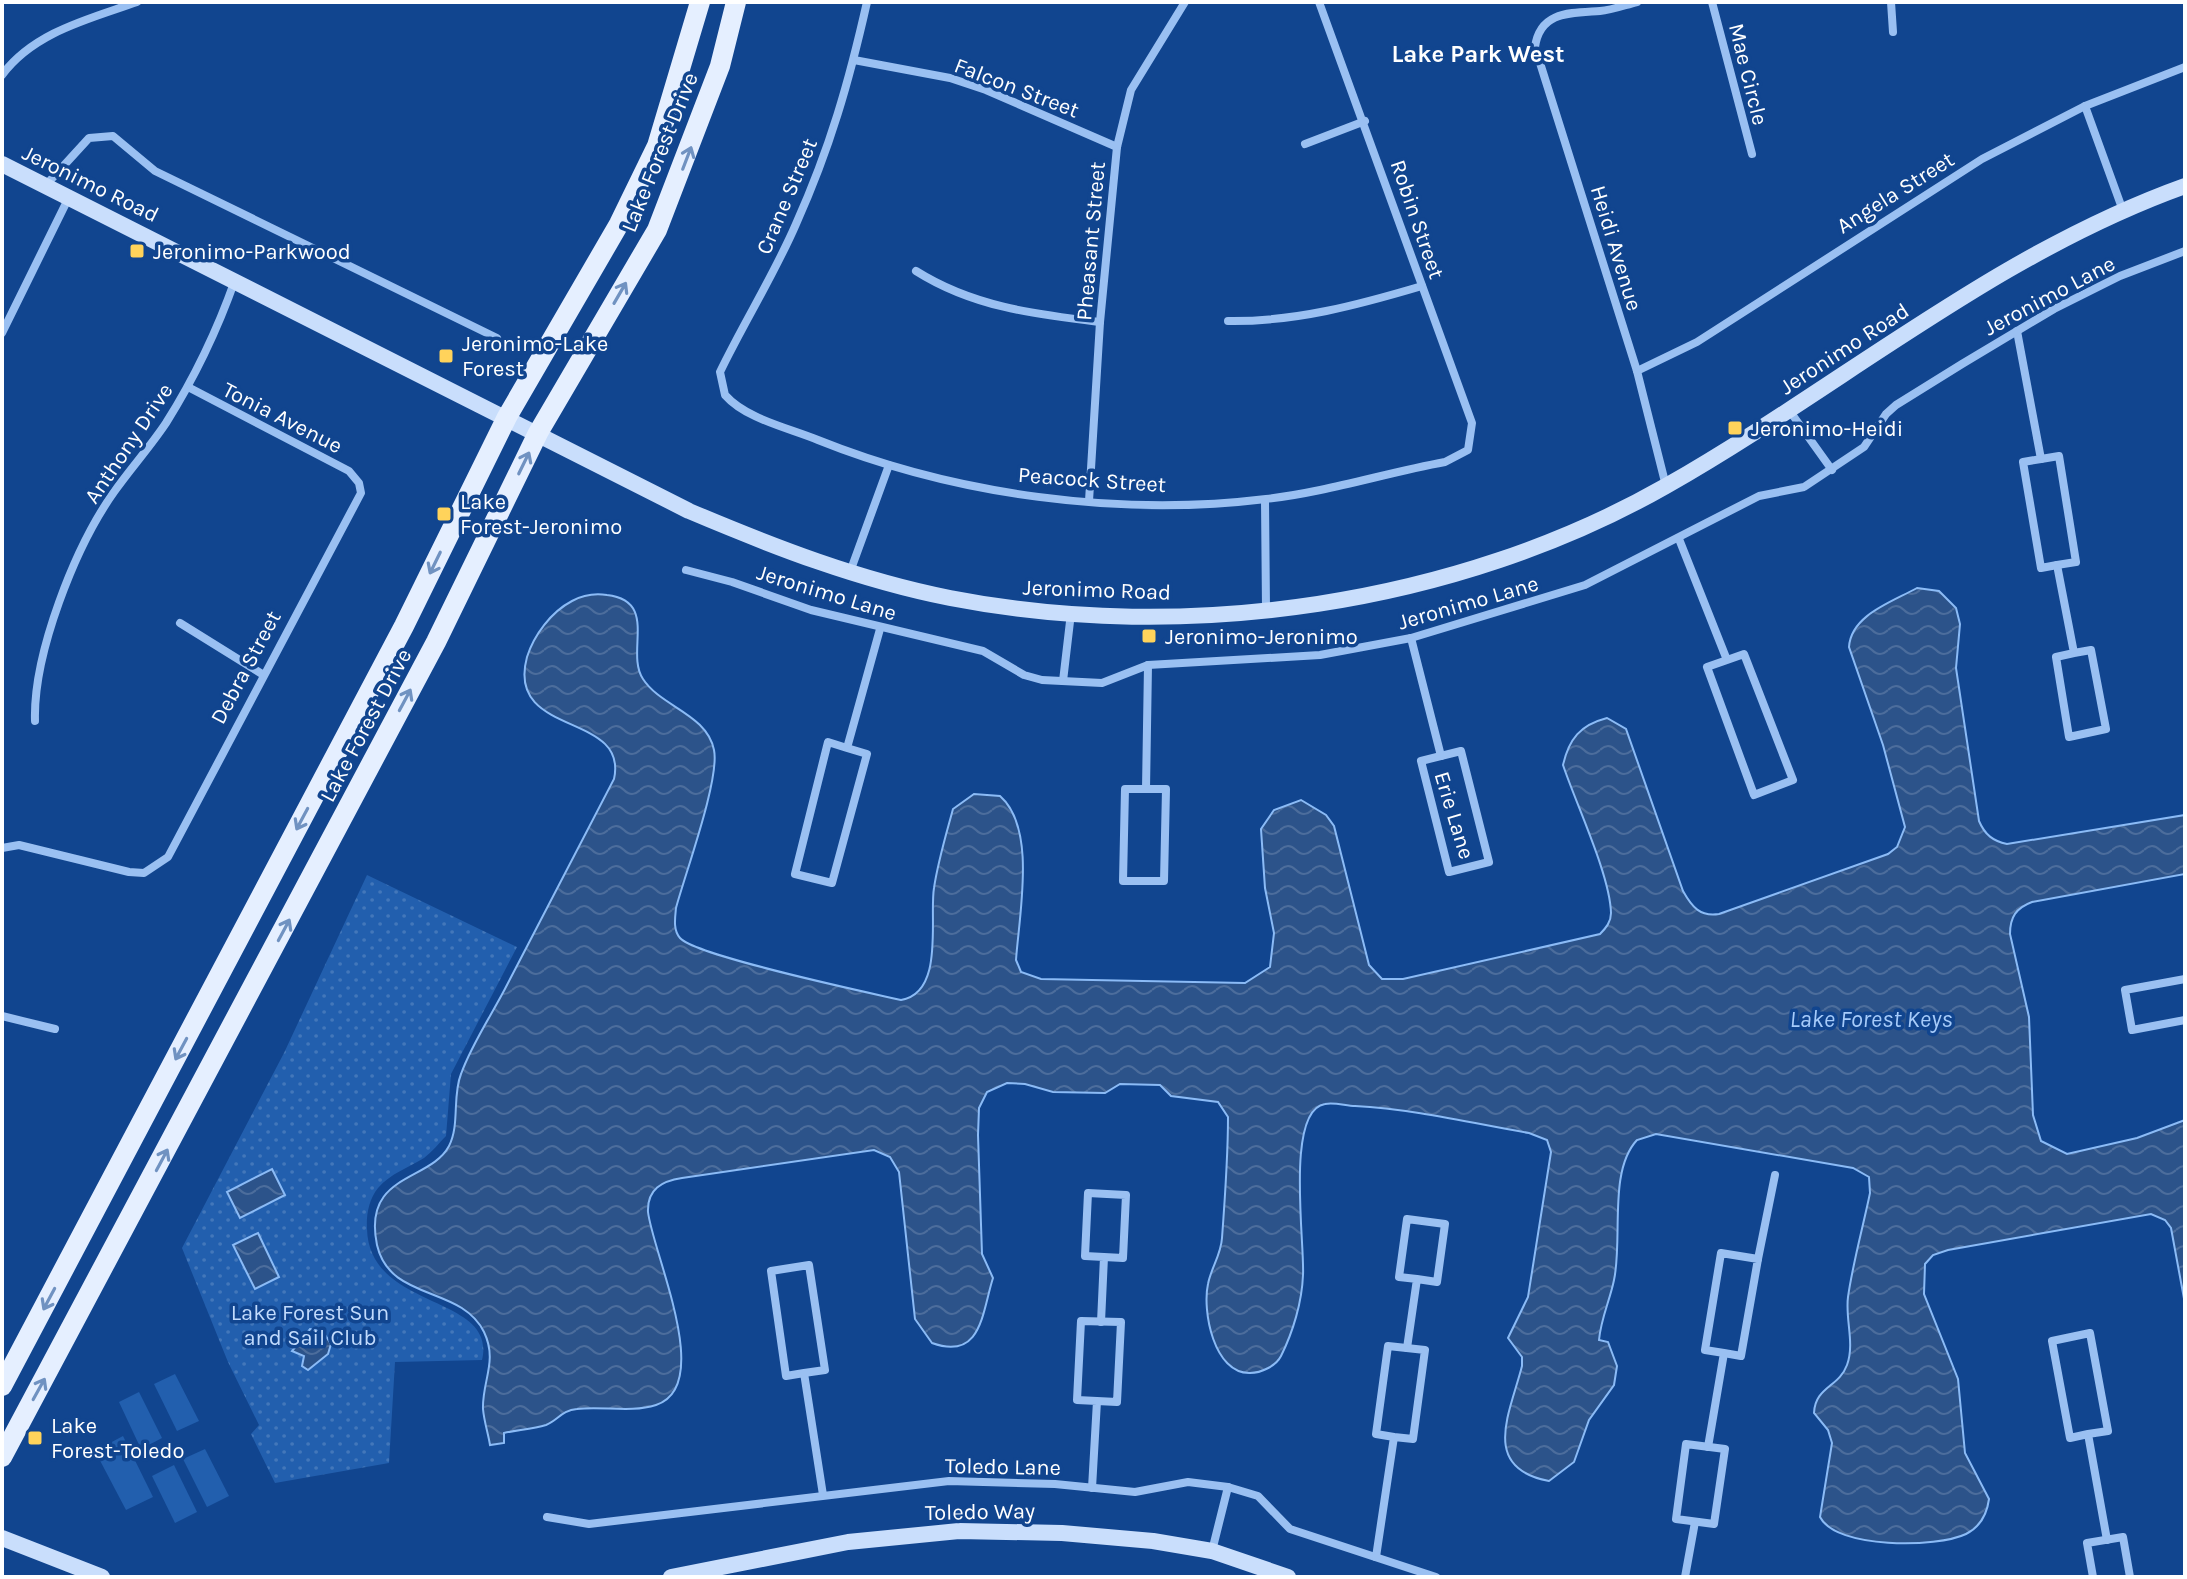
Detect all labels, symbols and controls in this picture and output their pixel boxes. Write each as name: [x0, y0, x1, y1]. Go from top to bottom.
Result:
street label: Mae Circle: [1723, 21, 1773, 128]
district label: Lake Park West: [1391, 40, 1565, 68]
street label: Falcon Street: [951, 52, 1083, 124]
street label: Lake Forest Drive: [616, 69, 704, 236]
street label: Crane Street: [751, 134, 823, 258]
street label: Jeronimo Road: [18, 140, 163, 228]
one-way arrow: [681, 146, 695, 171]
street label: Angela Street: [1832, 146, 1959, 239]
street label: Robin Street: [1385, 156, 1450, 282]
street label: Pheasant Street: [1071, 160, 1111, 322]
street label: Heidi Avenue: [1585, 182, 1647, 314]
place label: Jeronimo-Parkwood: [153, 239, 351, 265]
marker: Jeronimo-Parkwood: [128, 242, 146, 260]
street label: Jeronimo Lane: [1979, 250, 2119, 341]
one-way arrow: [612, 282, 628, 305]
street label: Jeronimo Road: [1775, 298, 1914, 400]
place label: Jeronimo-Lake Forest: [462, 331, 608, 382]
marker: Jeronimo-Lake Forest: [437, 347, 455, 365]
street label: Tonia Avenue: [218, 377, 347, 459]
street label: Anthony Drive: [79, 378, 179, 509]
place label: Jeronimo-Heidi: [1751, 416, 1903, 442]
marker: Jeronimo-Heidi: [1726, 419, 1744, 437]
one-way arrow: [517, 451, 532, 475]
street label: Peacock Street: [1017, 462, 1167, 498]
place label: Lake Forest-Jeronimo: [460, 489, 622, 540]
marker: Lake Forest-Jeronimo: [435, 505, 453, 523]
one-way arrow: [427, 550, 443, 574]
street label: Jeronimo Lane: [754, 559, 900, 627]
street label: Jeronimo Lane: [1395, 571, 1541, 635]
street label: Jeronimo Road: [1022, 574, 1172, 606]
street label: Debra Street: [205, 606, 287, 729]
place label: Jeronimo-Jeronimo: [1165, 624, 1358, 650]
marker: Jeronimo-Jeronimo: [1140, 627, 1158, 645]
street label: Lake Forest Drive: [315, 644, 417, 807]
one-way arrow: [398, 689, 414, 712]
street label: Erie Lane: [1428, 768, 1480, 862]
one-way arrow: [294, 806, 310, 830]
one-way arrow: [276, 918, 292, 942]
water label: Lake Forest Keys: [1789, 1005, 1953, 1033]
one-way arrow: [173, 1037, 189, 1060]
one-way arrow: [155, 1148, 171, 1172]
one-way arrow: [41, 1287, 57, 1311]
park label: Lake Forest Sun and Sail Club: [231, 1300, 389, 1351]
one-way arrow: [32, 1377, 48, 1401]
place label: Lake Forest-Toledo: [51, 1413, 184, 1464]
marker: Lake Forest-Toledo: [26, 1429, 44, 1447]
street label: Toledo Lane: [945, 1453, 1061, 1481]
street label: Toledo Way: [925, 1498, 1035, 1526]

